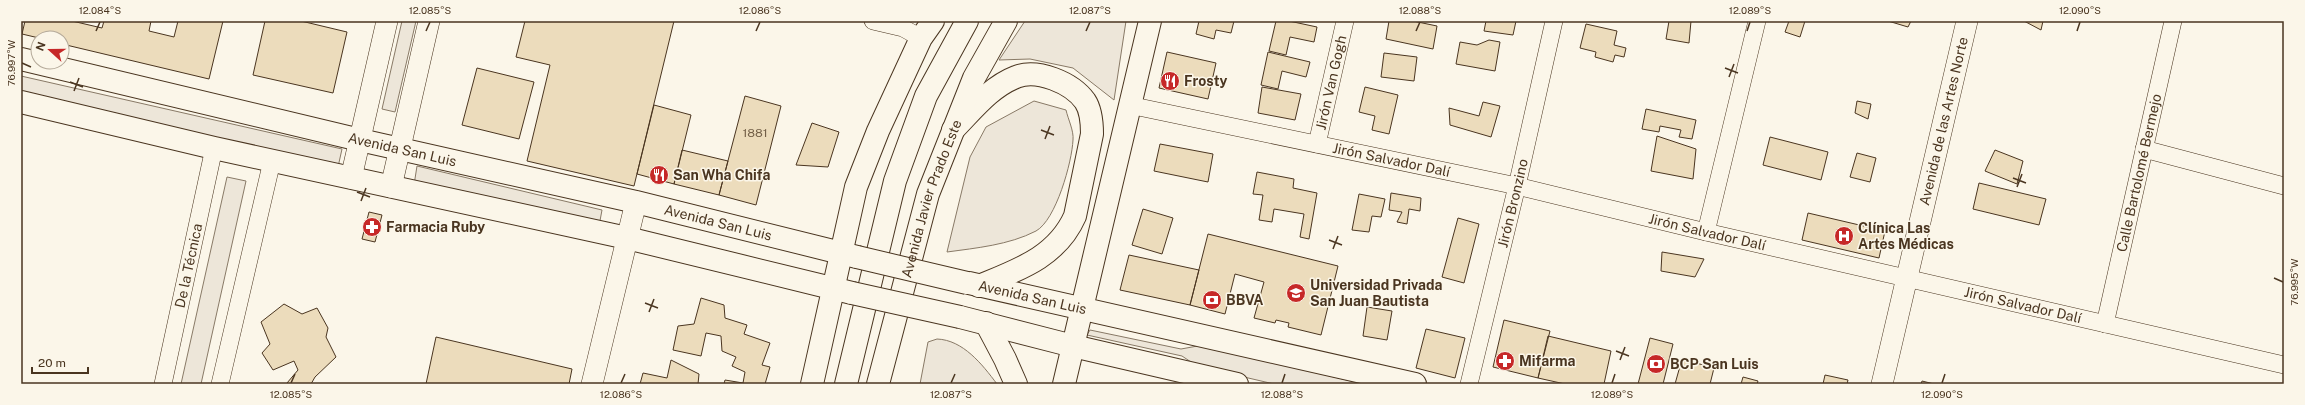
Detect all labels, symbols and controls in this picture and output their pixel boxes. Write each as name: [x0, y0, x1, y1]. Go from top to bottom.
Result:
text: 12.084°S: [79, 4, 121, 16]
text: 12.085°S: [409, 4, 452, 16]
text: 12.086°S: [739, 4, 781, 16]
text: 12.087°S: [1069, 4, 1111, 16]
text: 12.088°S: [1399, 4, 1442, 16]
text: 12.089°S: [1729, 4, 1771, 16]
text: 12.090°S: [2059, 4, 2101, 16]
north arrow: [30, 30, 70, 70]
street label: Jirón Van Gogh: [1312, 34, 1349, 131]
street label: Avenida de las Artes Norte: [1916, 35, 1971, 207]
text: 76.997°W: [5, 39, 17, 86]
text: N: [34, 40, 48, 53]
restaurant icon: Frosty: [1159, 70, 1181, 92]
place label: Frosty: [1184, 73, 1228, 89]
street label: Calle Bartolomé Bermejo: [2113, 92, 2164, 253]
street label: Avenida Javier Prado Este: [898, 117, 965, 279]
house number: 1881: [742, 126, 768, 140]
street label: Avenida San Luis: [347, 129, 458, 169]
street label: Jirón Salvador Dalí: [1331, 140, 1452, 180]
street label: Jirón Bronzino: [1494, 157, 1531, 249]
restaurant icon: San Wha Chifa: [648, 164, 670, 186]
place label: San Wha Chifa: [673, 167, 770, 183]
street label: Avenida San Luis: [663, 201, 774, 244]
street label: Jirón Salvador Dalí: [1647, 210, 1768, 254]
pharmacy icon: Farmacia Ruby: [361, 216, 383, 238]
place label: Farmacia Ruby: [386, 219, 485, 235]
place label: Clínica Las Artes Médicas: [1858, 220, 1954, 252]
street label: De la Técnica: [172, 222, 205, 309]
hospital icon: Clínica Las Artes Médicas: [1833, 225, 1855, 247]
text: 76.995°W: [2288, 258, 2300, 306]
street label: Avenida San Luis: [977, 277, 1088, 317]
place label: Universidad Privada San Juan Bautista: [1310, 277, 1442, 309]
school or university icon: Universidad Privada San Juan Bautista: [1285, 282, 1307, 304]
street label: Jirón Salvador Dalí: [1963, 284, 2084, 326]
bank icon: BBVA: [1201, 289, 1223, 311]
place label: BBVA: [1226, 292, 1264, 308]
scale bar: [32, 349, 88, 375]
pharmacy icon: Mifarma: [1494, 350, 1516, 372]
place label: Mifarma: [1519, 353, 1575, 369]
bank icon: BCP San Luis: [1645, 353, 1667, 375]
text: 20 m: [38, 356, 66, 370]
place label: BCP San Luis: [1670, 356, 1759, 372]
text: 12.085°S: [270, 388, 313, 400]
text: 12.086°S: [600, 388, 642, 400]
text: 12.087°S: [930, 388, 972, 400]
text: 12.088°S: [1261, 388, 1304, 400]
text: 12.089°S: [1591, 388, 1633, 400]
text: 12.090°S: [1921, 388, 1963, 400]

